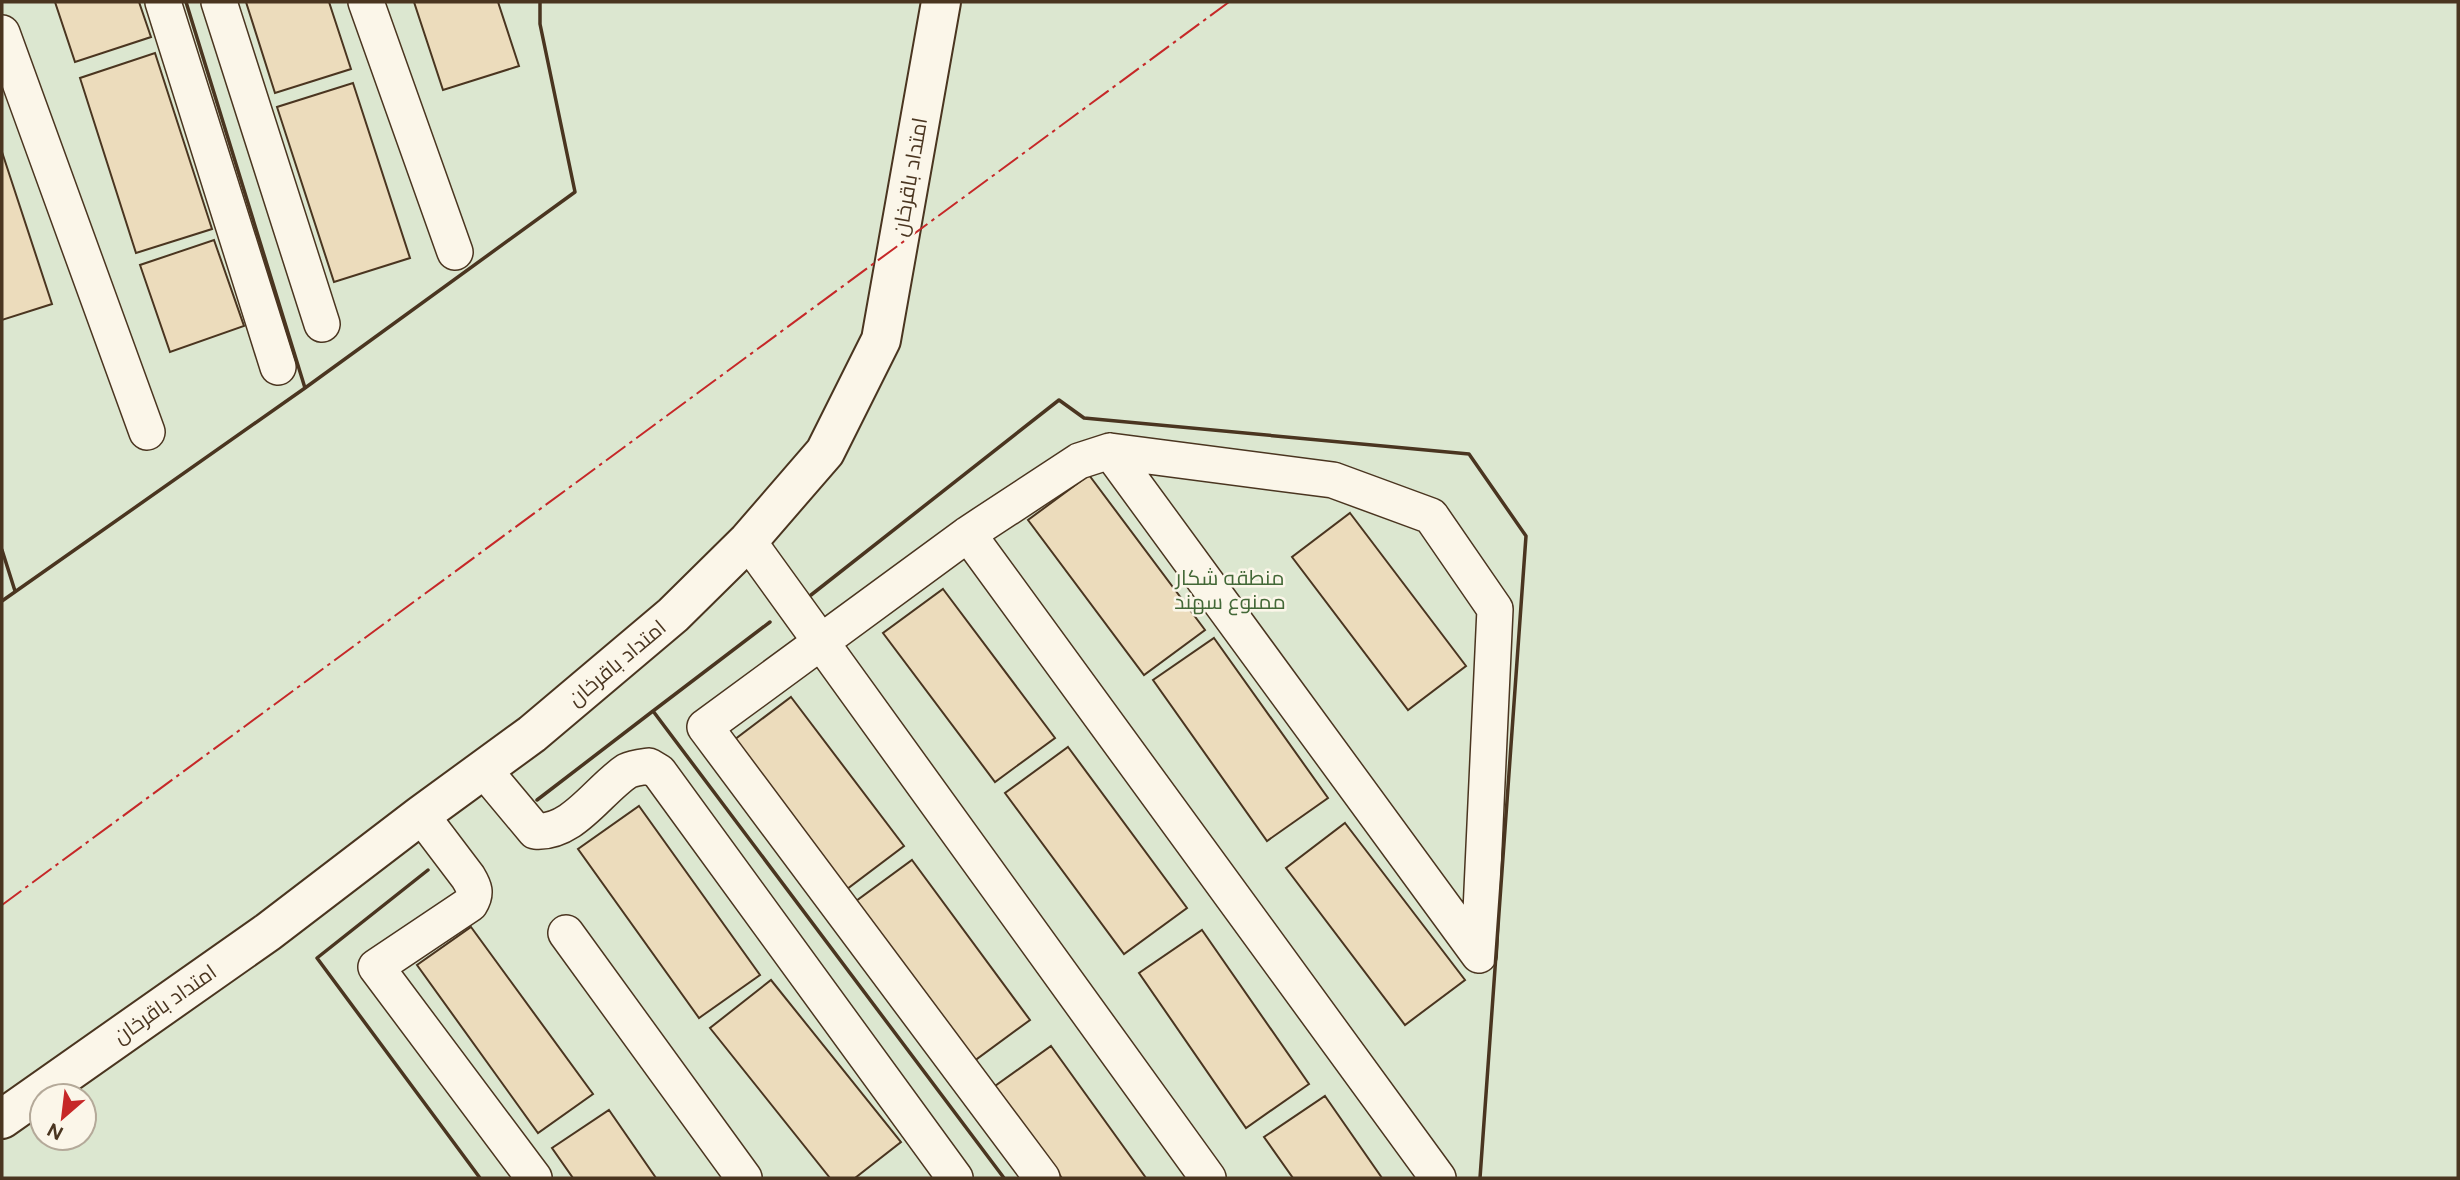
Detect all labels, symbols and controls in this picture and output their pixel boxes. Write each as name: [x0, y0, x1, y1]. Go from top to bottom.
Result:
street label: امتداد باقرخان: [887, 116, 933, 238]
park label: منطقه شکار ممنوع سهند: [1174, 565, 1286, 616]
street label: امتداد باقرخان: [563, 614, 671, 712]
street label: امتداد باقرخان: [108, 959, 222, 1049]
north arrow: [28, 1082, 98, 1152]
text: N: [43, 1118, 67, 1145]

